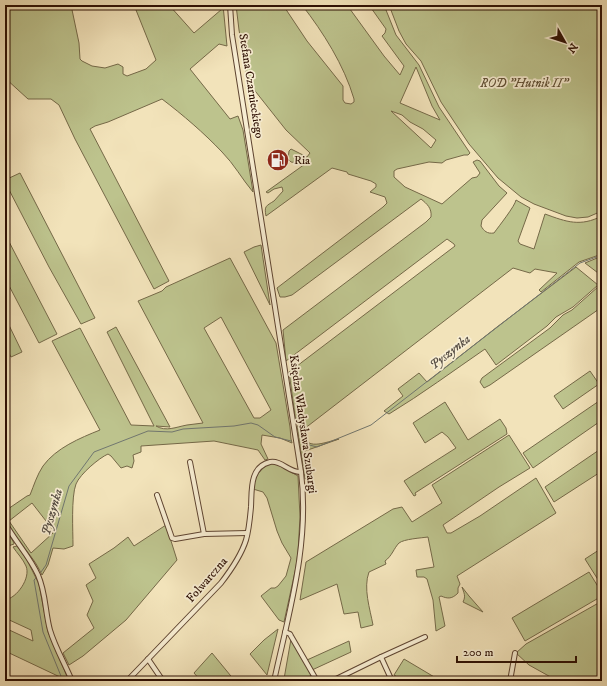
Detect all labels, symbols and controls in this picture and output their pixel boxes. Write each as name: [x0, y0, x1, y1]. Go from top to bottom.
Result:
north arrow: [545, 22, 585, 62]
street label: Stefana Czarnieckiego: [235, 33, 267, 140]
text: N: [564, 40, 580, 56]
park label: ROD "Hutnik II": [479, 76, 570, 91]
fuel station icon: Ria: [265, 147, 291, 173]
place label: Ria: [294, 153, 311, 168]
water label: Pyszynka: [426, 331, 474, 373]
street label: Księdza Władysława Szubargi: [286, 354, 320, 494]
water label: Pyszynka: [38, 487, 66, 537]
street label: Folwarczna: [183, 554, 231, 606]
scale bar: [457, 638, 576, 664]
text: 200 m: [463, 645, 493, 660]

